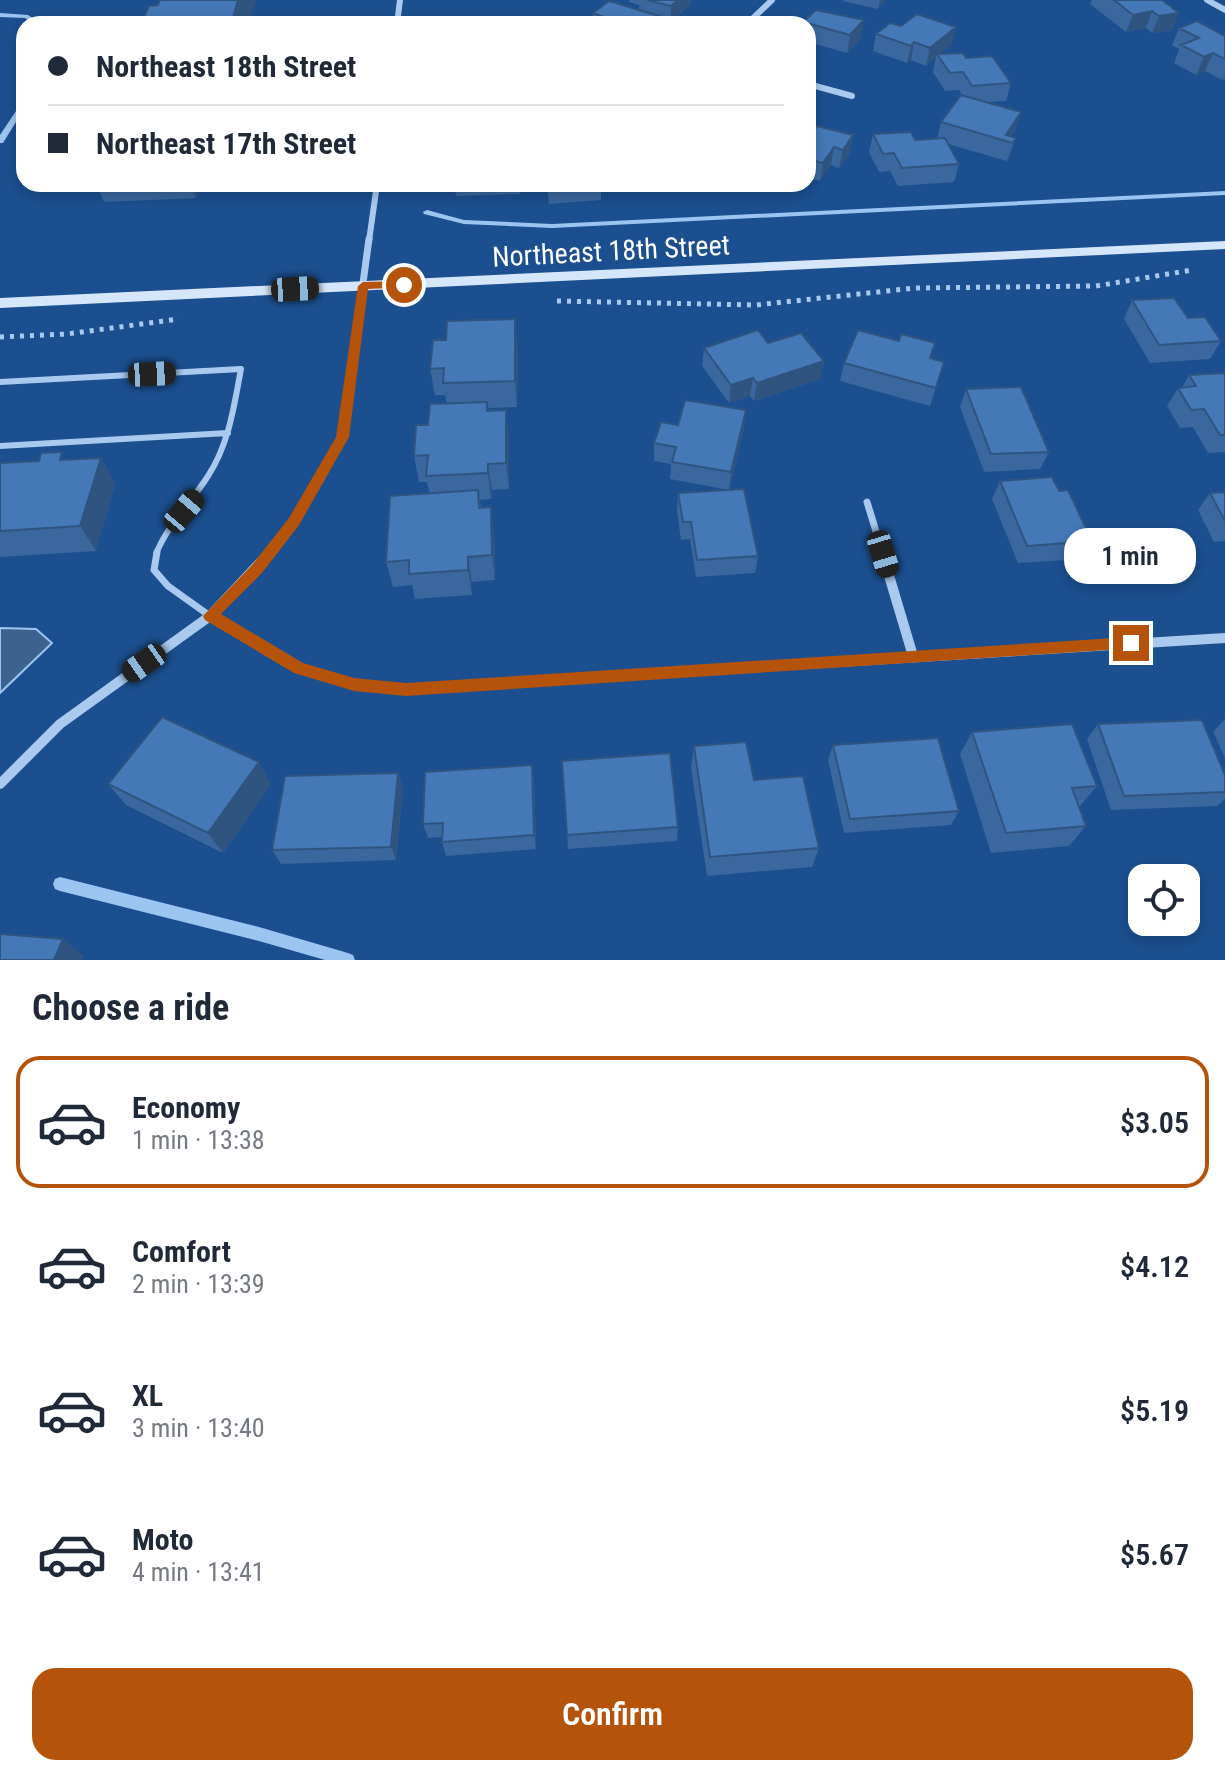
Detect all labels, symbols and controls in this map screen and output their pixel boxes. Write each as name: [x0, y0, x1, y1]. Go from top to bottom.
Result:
text: Northeast 18th Street: [96, 49, 356, 84]
text: Northeast 17th Street: [96, 126, 356, 161]
street label: Northeast 18th Street: [491, 228, 731, 274]
route start: [386, 267, 422, 303]
car: [270, 276, 320, 302]
car: [127, 361, 177, 387]
car: [159, 485, 209, 537]
callout: 1 min: [1065, 527, 1197, 583]
car: [865, 528, 901, 580]
text: 1 min: [1101, 541, 1159, 571]
route end: [1113, 625, 1149, 661]
car: [117, 639, 171, 687]
map controls: [1128, 864, 1200, 936]
button: locate: [1128, 864, 1200, 936]
text: Choose a ride: [32, 987, 229, 1029]
icon: car: [36, 1086, 108, 1158]
text: Economy: [132, 1090, 240, 1125]
text: $3.05: [1120, 1105, 1189, 1140]
text: 1 min · 13:38: [132, 1125, 265, 1155]
icon: car: [36, 1230, 108, 1302]
text: Comfort: [132, 1234, 231, 1269]
text: $4.12: [1120, 1249, 1189, 1284]
text: 2 min · 13:39: [132, 1269, 265, 1299]
icon: car: [36, 1374, 108, 1446]
text: XL: [132, 1378, 163, 1413]
text: $5.19: [1120, 1393, 1189, 1428]
text: 3 min · 13:40: [132, 1413, 265, 1443]
icon: car: [36, 1518, 108, 1590]
text: Moto: [132, 1522, 193, 1557]
text: $5.67: [1120, 1537, 1189, 1572]
text: 4 min · 13:41: [132, 1557, 265, 1587]
button: Confirm: [32, 1668, 1193, 1760]

